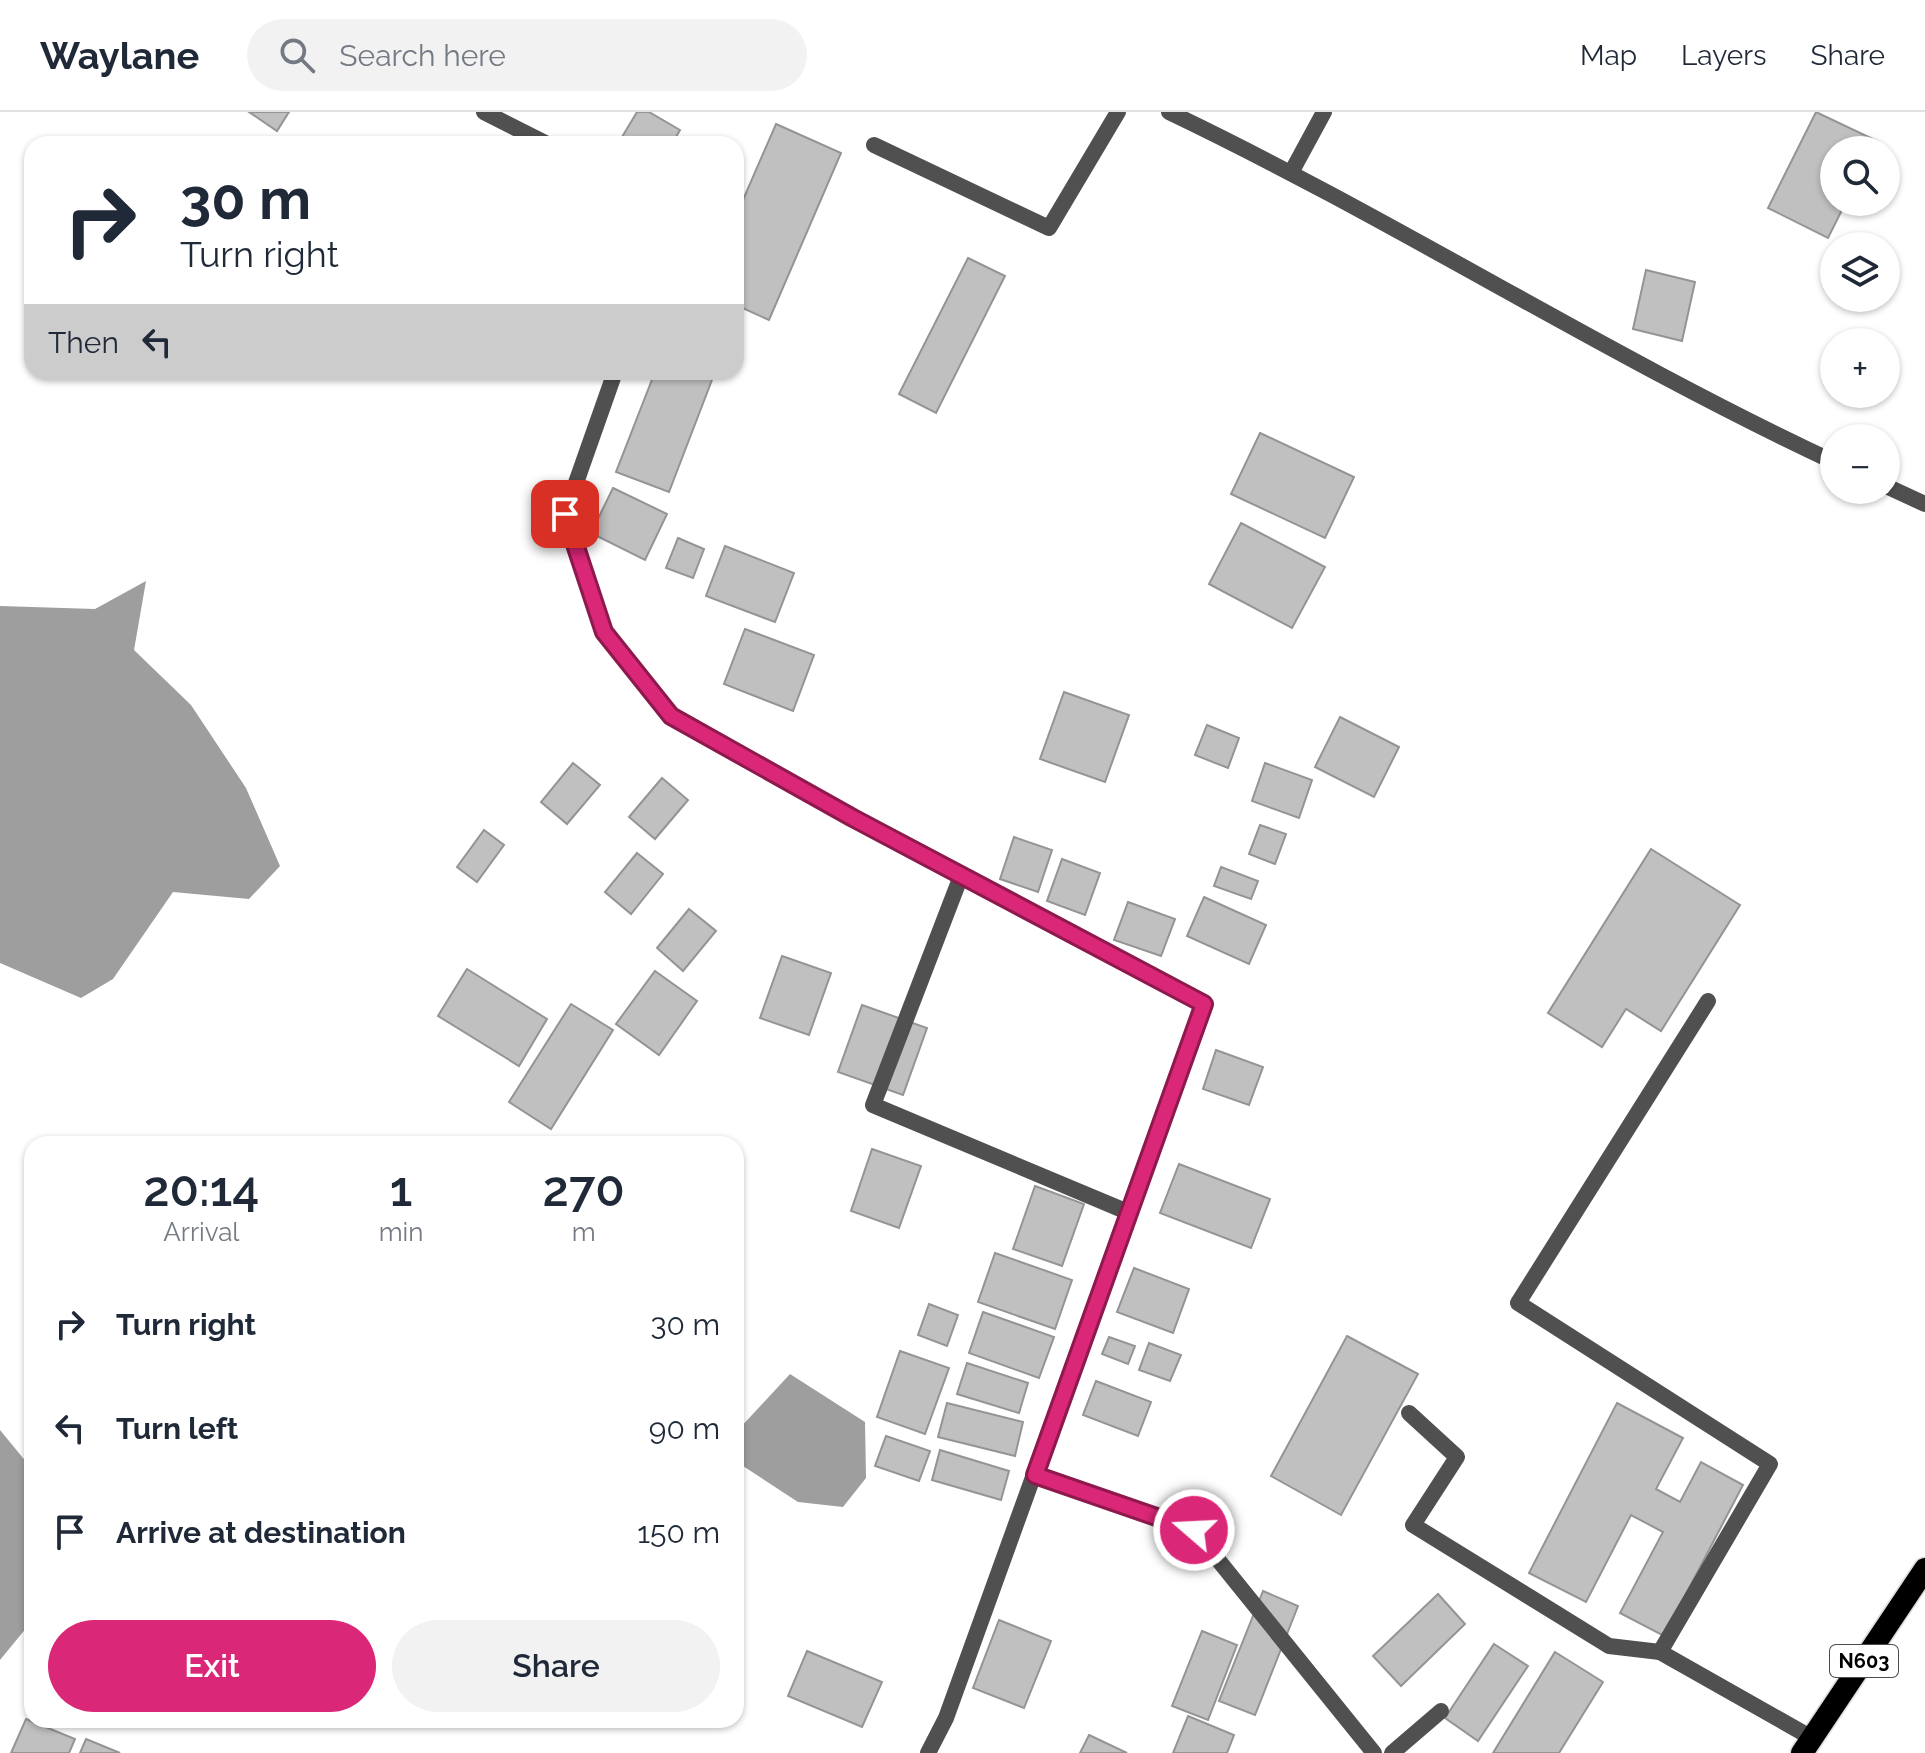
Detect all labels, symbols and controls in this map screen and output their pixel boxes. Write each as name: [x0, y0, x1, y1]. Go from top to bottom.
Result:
search box: [247, 19, 807, 91]
text: Waylane: [40, 33, 199, 78]
icon: search: [275, 33, 319, 77]
text: Search here: [339, 38, 506, 73]
text: Map: [1580, 39, 1637, 72]
text: Layers: [1681, 39, 1767, 72]
text: Share: [1811, 39, 1885, 72]
map controls: [1820, 136, 1900, 504]
button: search: [1820, 136, 1900, 216]
text: 30 m: [180, 166, 311, 232]
icon: right: [48, 168, 152, 272]
button: layers: [1820, 232, 1900, 312]
text: Turn right: [180, 233, 339, 275]
icon: left: [135, 320, 179, 364]
text: Then: [48, 325, 119, 360]
button: +: [1820, 328, 1900, 408]
button: −: [1820, 424, 1900, 504]
pin: [531, 480, 599, 548]
icon: arrive: [543, 492, 587, 536]
text: 20:14: [143, 1161, 259, 1217]
text: 1: [390, 1161, 412, 1217]
text: 270: [543, 1161, 625, 1217]
text: Arrival: [163, 1217, 239, 1247]
text: min: [379, 1217, 423, 1247]
text: m: [572, 1217, 596, 1247]
icon: right: [48, 1302, 92, 1346]
text: Turn right: [116, 1307, 256, 1342]
text: 30 m: [650, 1307, 720, 1342]
icon: left: [48, 1406, 92, 1450]
text: Turn left: [116, 1411, 238, 1446]
text: 90 m: [649, 1411, 720, 1446]
position arrow: [1152, 1488, 1236, 1572]
icon: arrive: [48, 1510, 92, 1554]
text: Arrive at destination: [116, 1515, 406, 1550]
text: 150 m: [637, 1515, 720, 1550]
button: Exit: [48, 1620, 376, 1712]
button: Share: [392, 1620, 720, 1712]
road number: N603: [1830, 1645, 1898, 1677]

